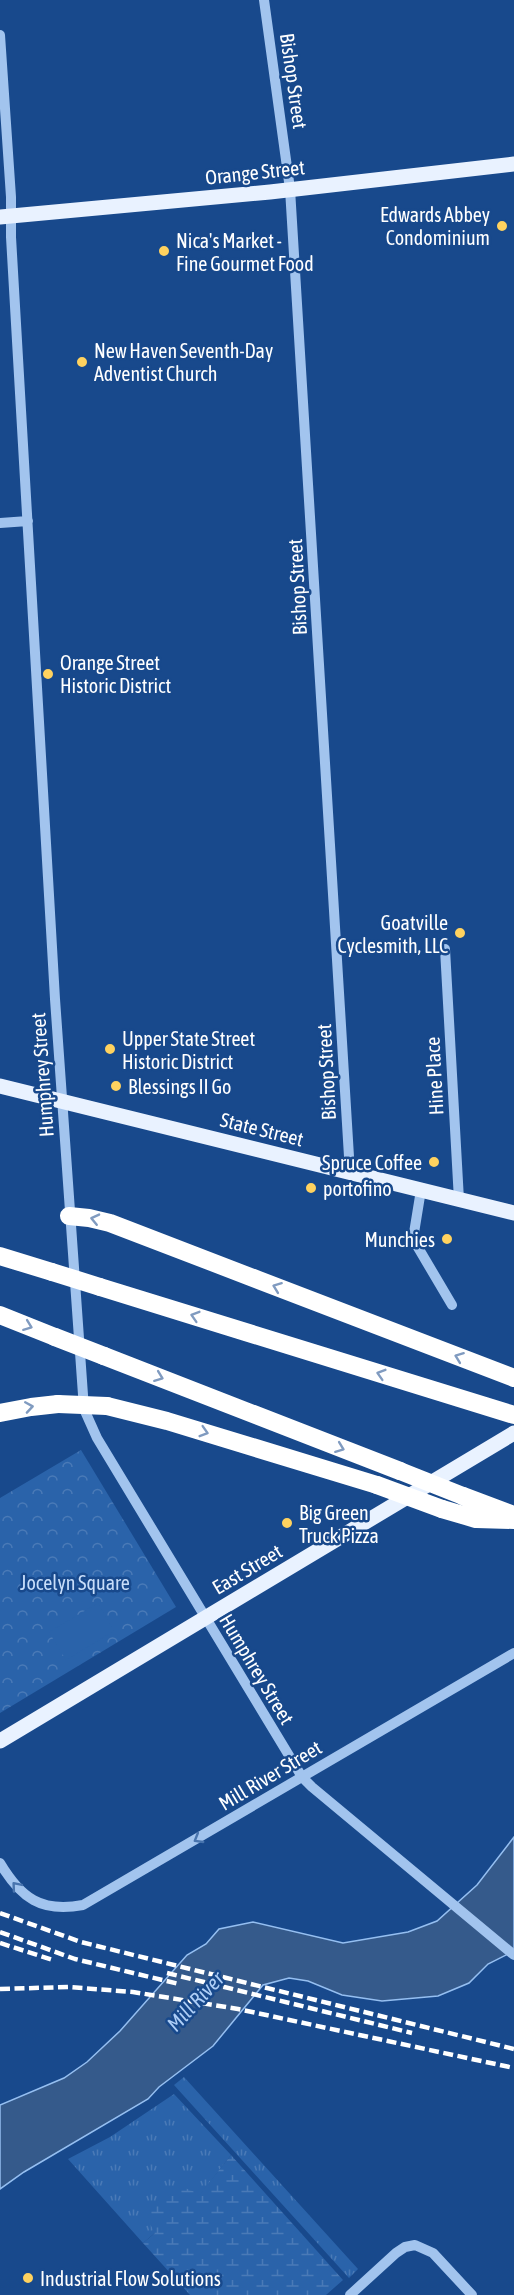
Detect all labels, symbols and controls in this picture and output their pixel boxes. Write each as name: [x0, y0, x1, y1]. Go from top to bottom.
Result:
street label: Bishop Street: [276, 32, 312, 131]
street label: Orange Street: [204, 155, 306, 189]
place label: Edwards Abbey Condominium: [380, 203, 490, 249]
marker: Edwards Abbey Condominium: [495, 219, 509, 233]
place label: Nica's Market - Fine Gourmet Food: [176, 229, 314, 275]
marker: Nica's Market - Fine Gourmet Food: [157, 244, 171, 258]
place label: New Haven Seventh-Day Adventist Church: [94, 339, 273, 385]
marker: New Haven Seventh-Day Adventist Church: [75, 355, 89, 369]
street label: Bishop Street: [283, 538, 311, 636]
place label: Orange Street Historic District: [60, 651, 171, 697]
marker: Orange Street Historic District: [41, 667, 55, 681]
place label: Goatville Cyclesmith, LLC: [337, 911, 448, 957]
marker: Goatville Cyclesmith, LLC: [453, 926, 467, 940]
street label: Humphrey Street: [26, 1012, 58, 1138]
street label: Bishop Street: [312, 1023, 340, 1121]
place label: Upper State Street Historic District: [122, 1027, 255, 1073]
street label: Hine Place: [420, 1036, 448, 1116]
marker: Upper State Street Historic District: [103, 1042, 117, 1056]
place label: Blessings II Go: [128, 1075, 231, 1098]
marker: Blessings II Go: [109, 1079, 123, 1093]
street label: State Street: [218, 1108, 306, 1150]
place label: Spruce Coffee: [322, 1151, 422, 1174]
marker: Spruce Coffee: [427, 1155, 441, 1169]
place label: portofino: [323, 1177, 392, 1200]
marker: portofino: [304, 1181, 318, 1195]
one-way arrow: [90, 1214, 100, 1227]
place label: Munchies: [364, 1228, 435, 1251]
marker: Munchies: [440, 1232, 454, 1246]
one-way arrow: [272, 1282, 283, 1295]
one-way arrow: [190, 1311, 201, 1323]
one-way arrow: [22, 1319, 33, 1331]
one-way arrow: [455, 1352, 466, 1364]
one-way arrow: [376, 1369, 387, 1381]
one-way arrow: [152, 1370, 163, 1382]
one-way arrow: [24, 1402, 34, 1414]
one-way arrow: [198, 1425, 209, 1437]
one-way arrow: [334, 1441, 345, 1453]
place label: Big Green Truck Pizza: [299, 1501, 379, 1547]
marker: Big Green Truck Pizza: [280, 1516, 294, 1530]
street label: East Street: [208, 1539, 286, 1599]
park label: Jocelyn Square: [20, 1571, 130, 1594]
street label: Humphrey Street: [215, 1610, 299, 1728]
street label: Mill River Street: [215, 1735, 326, 1815]
one-way arrow: [194, 1832, 204, 1843]
one-way arrow: [13, 1882, 24, 1893]
water label: Mill River: [162, 1966, 229, 2036]
place label: Industrial Flow Solutions: [40, 2267, 221, 2290]
marker: Industrial Flow Solutions: [21, 2271, 35, 2285]

